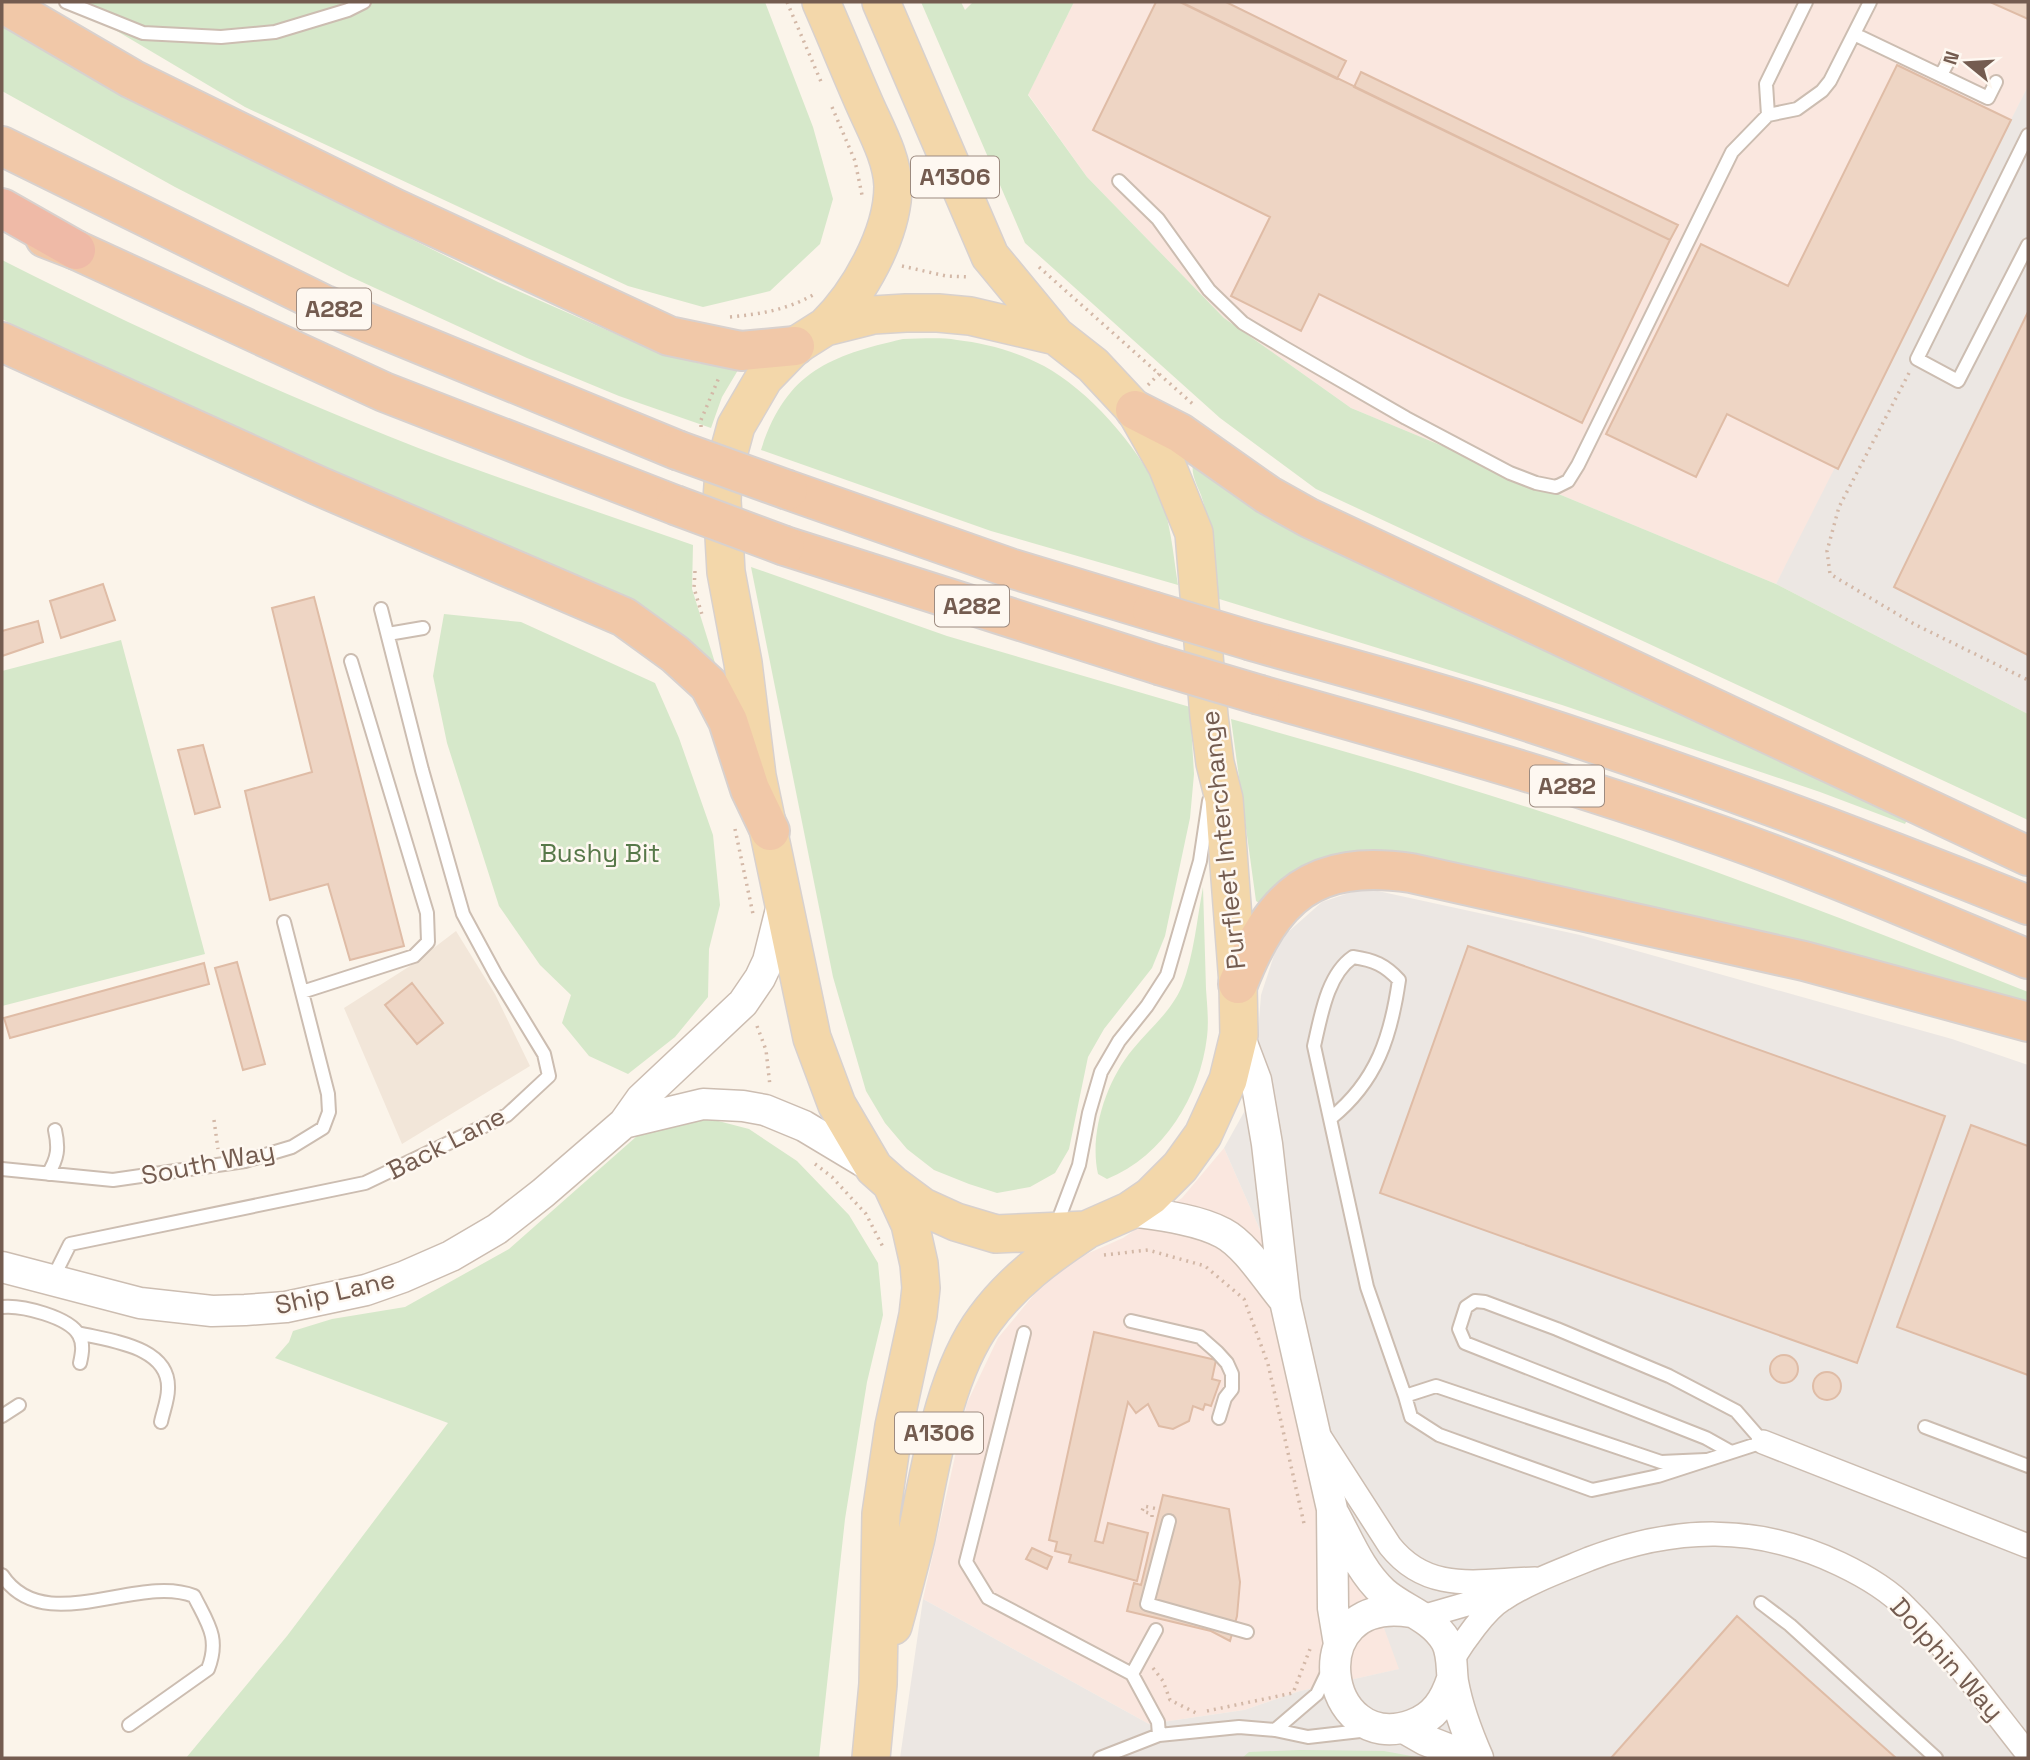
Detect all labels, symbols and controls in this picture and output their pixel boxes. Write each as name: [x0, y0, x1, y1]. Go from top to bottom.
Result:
north arrow: [1932, 28, 2002, 98]
text: N: [1937, 48, 1965, 68]
road number: A1306: [911, 156, 999, 197]
road number: A282: [297, 288, 371, 330]
road number: A282: [935, 586, 1009, 626]
street label: Purfleet Interchange: [1192, 709, 1254, 971]
road number: A282: [1530, 766, 1604, 806]
park label: Bushy Bit: [540, 836, 660, 870]
street label: Back Lane: [381, 1099, 511, 1187]
street label: South Way: [138, 1133, 278, 1193]
street label: Ship Lane: [272, 1262, 398, 1322]
road number: A1306: [895, 1413, 983, 1454]
street label: Dolphin Way: [1883, 1590, 2011, 1728]

